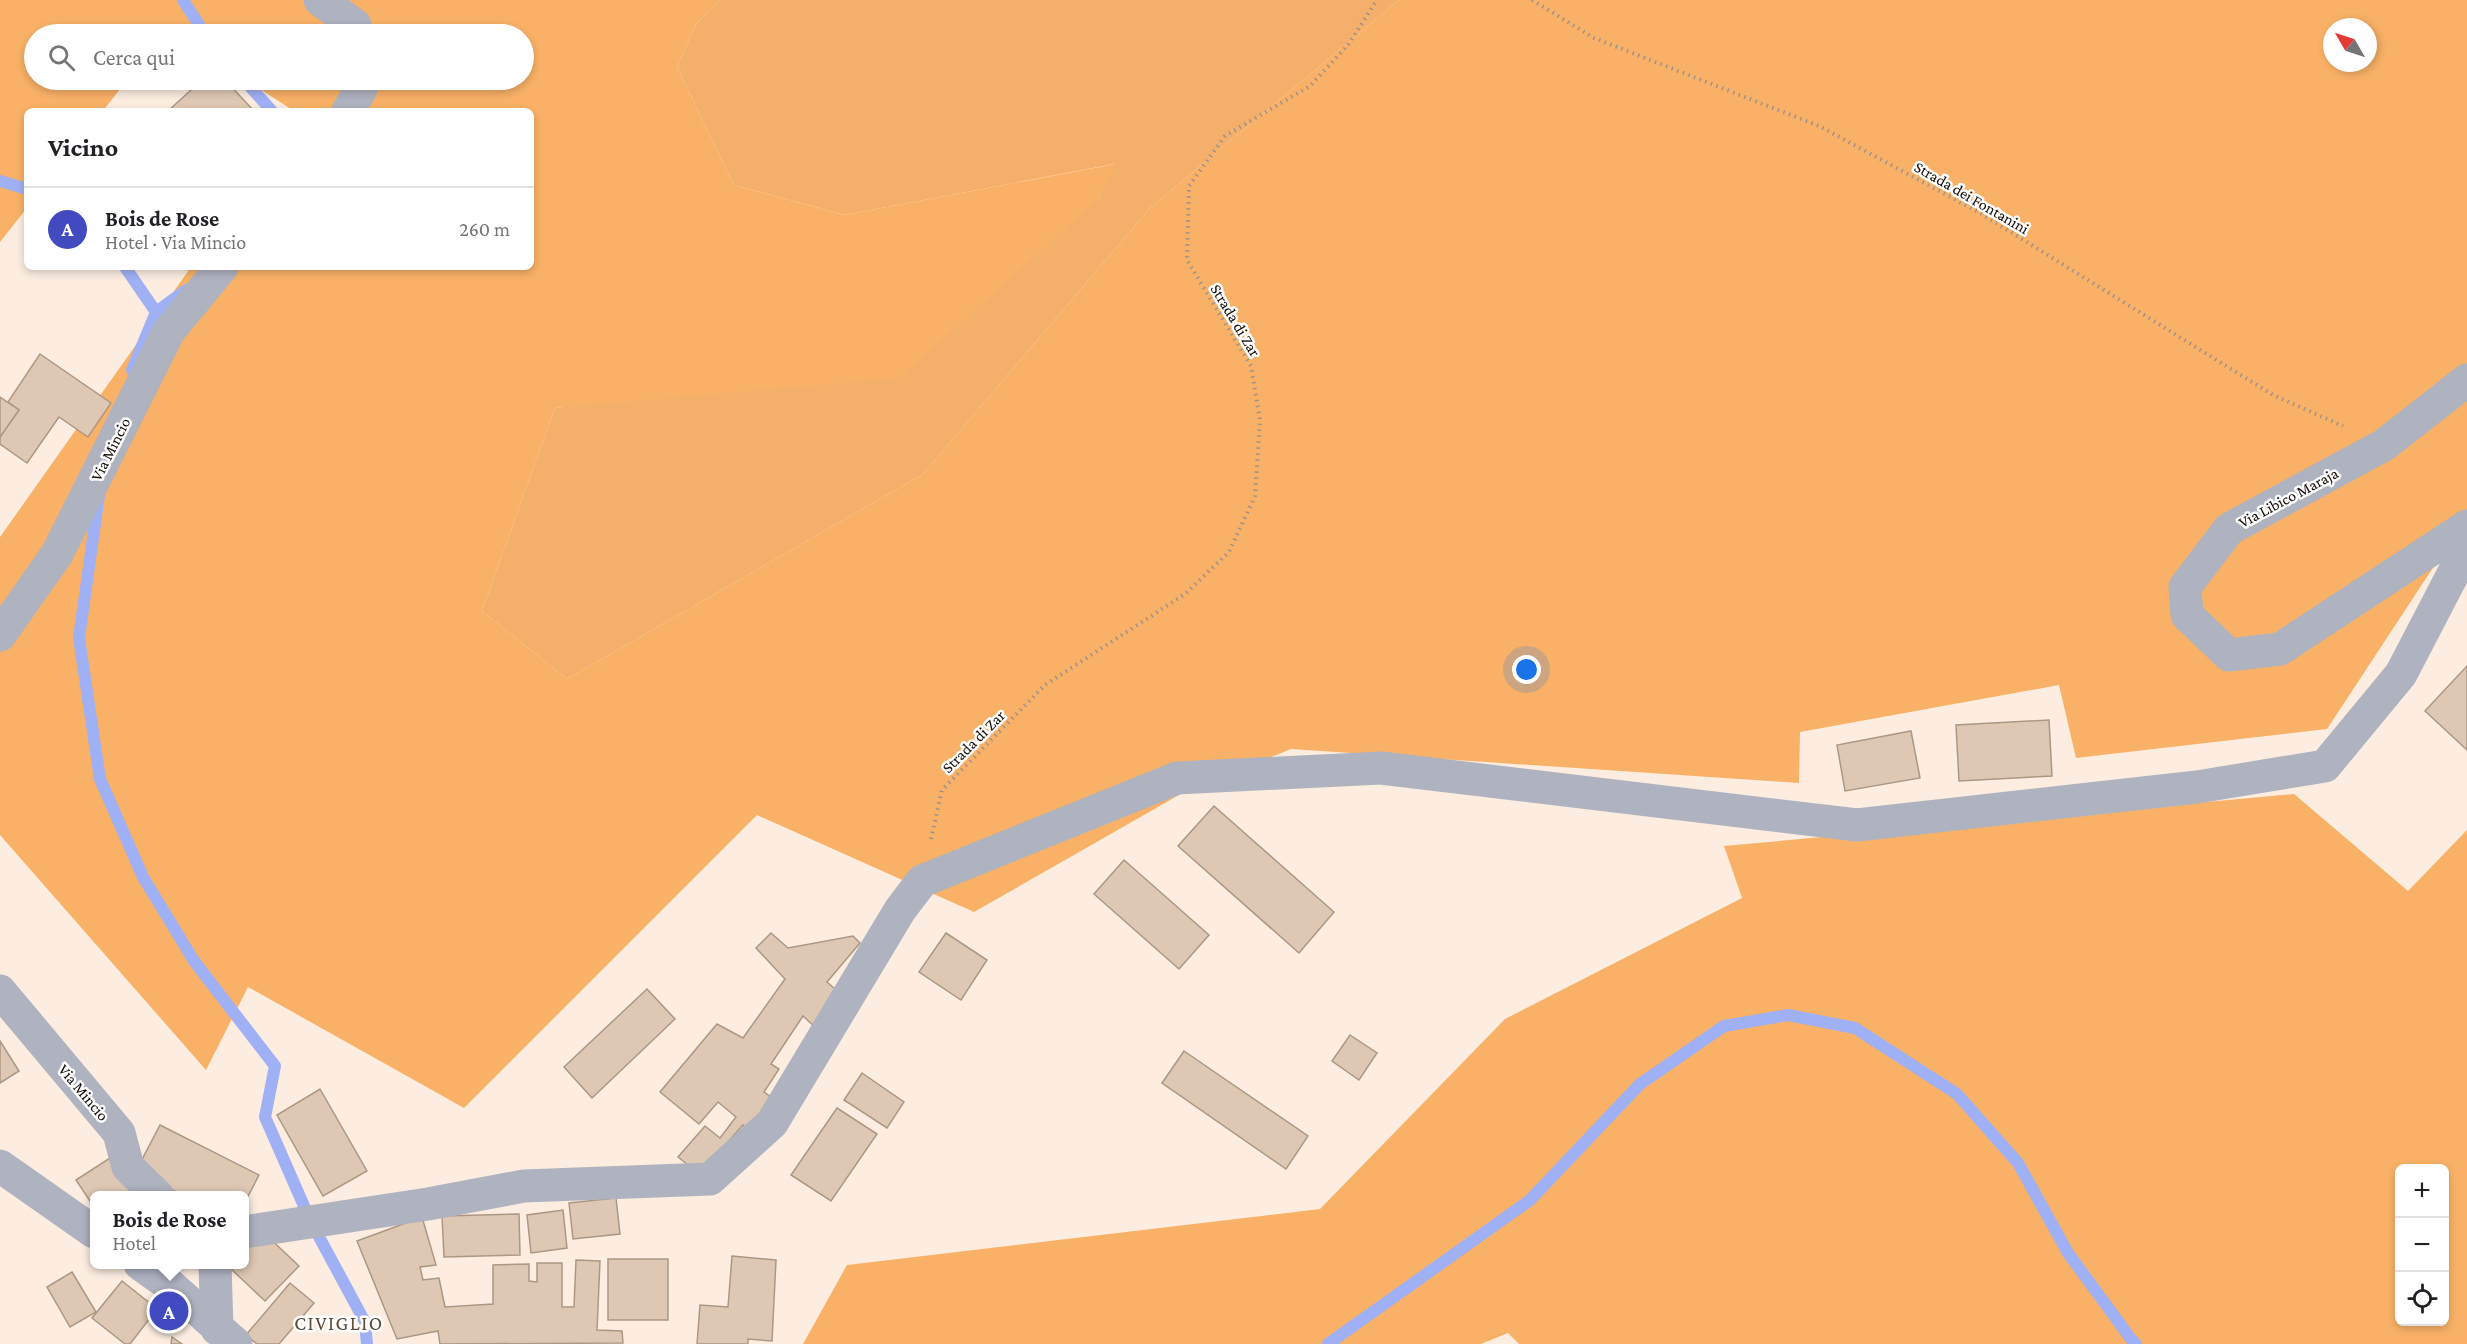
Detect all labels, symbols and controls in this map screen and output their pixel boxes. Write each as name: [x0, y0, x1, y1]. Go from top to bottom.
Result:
north arrow: [2323, 18, 2377, 72]
search box: [24, 24, 534, 90]
icon: search: [45, 41, 78, 74]
text: Cerca qui: [93, 45, 175, 70]
text: Vicino: [48, 133, 118, 162]
street label: Strada dei Fontanini: [1912, 158, 2032, 237]
text: Bois de Rose: [105, 206, 219, 231]
text: A: [62, 218, 73, 240]
text: 260 m: [459, 218, 510, 240]
text: Hotel · Via Mincio: [105, 231, 246, 253]
street label: Strada di Zar: [1207, 281, 1264, 360]
street label: Via Mincio: [87, 415, 134, 484]
street label: Via Libico Maraja: [2236, 464, 2342, 532]
your location: [1512, 655, 1541, 684]
street label: Strada di Zar: [939, 706, 1008, 776]
street label: Via Mincio: [55, 1061, 112, 1124]
map controls: [2395, 1164, 2449, 1326]
button: +: [2395, 1164, 2449, 1218]
popup: [90, 1191, 249, 1269]
text: Bois de Rose: [112, 1207, 227, 1232]
button: −: [2395, 1218, 2449, 1272]
text: Hotel: [112, 1232, 156, 1254]
button: locate: [2395, 1272, 2449, 1326]
pin: A: [150, 1288, 188, 1334]
district label: CIVIGLIO: [294, 1312, 384, 1334]

